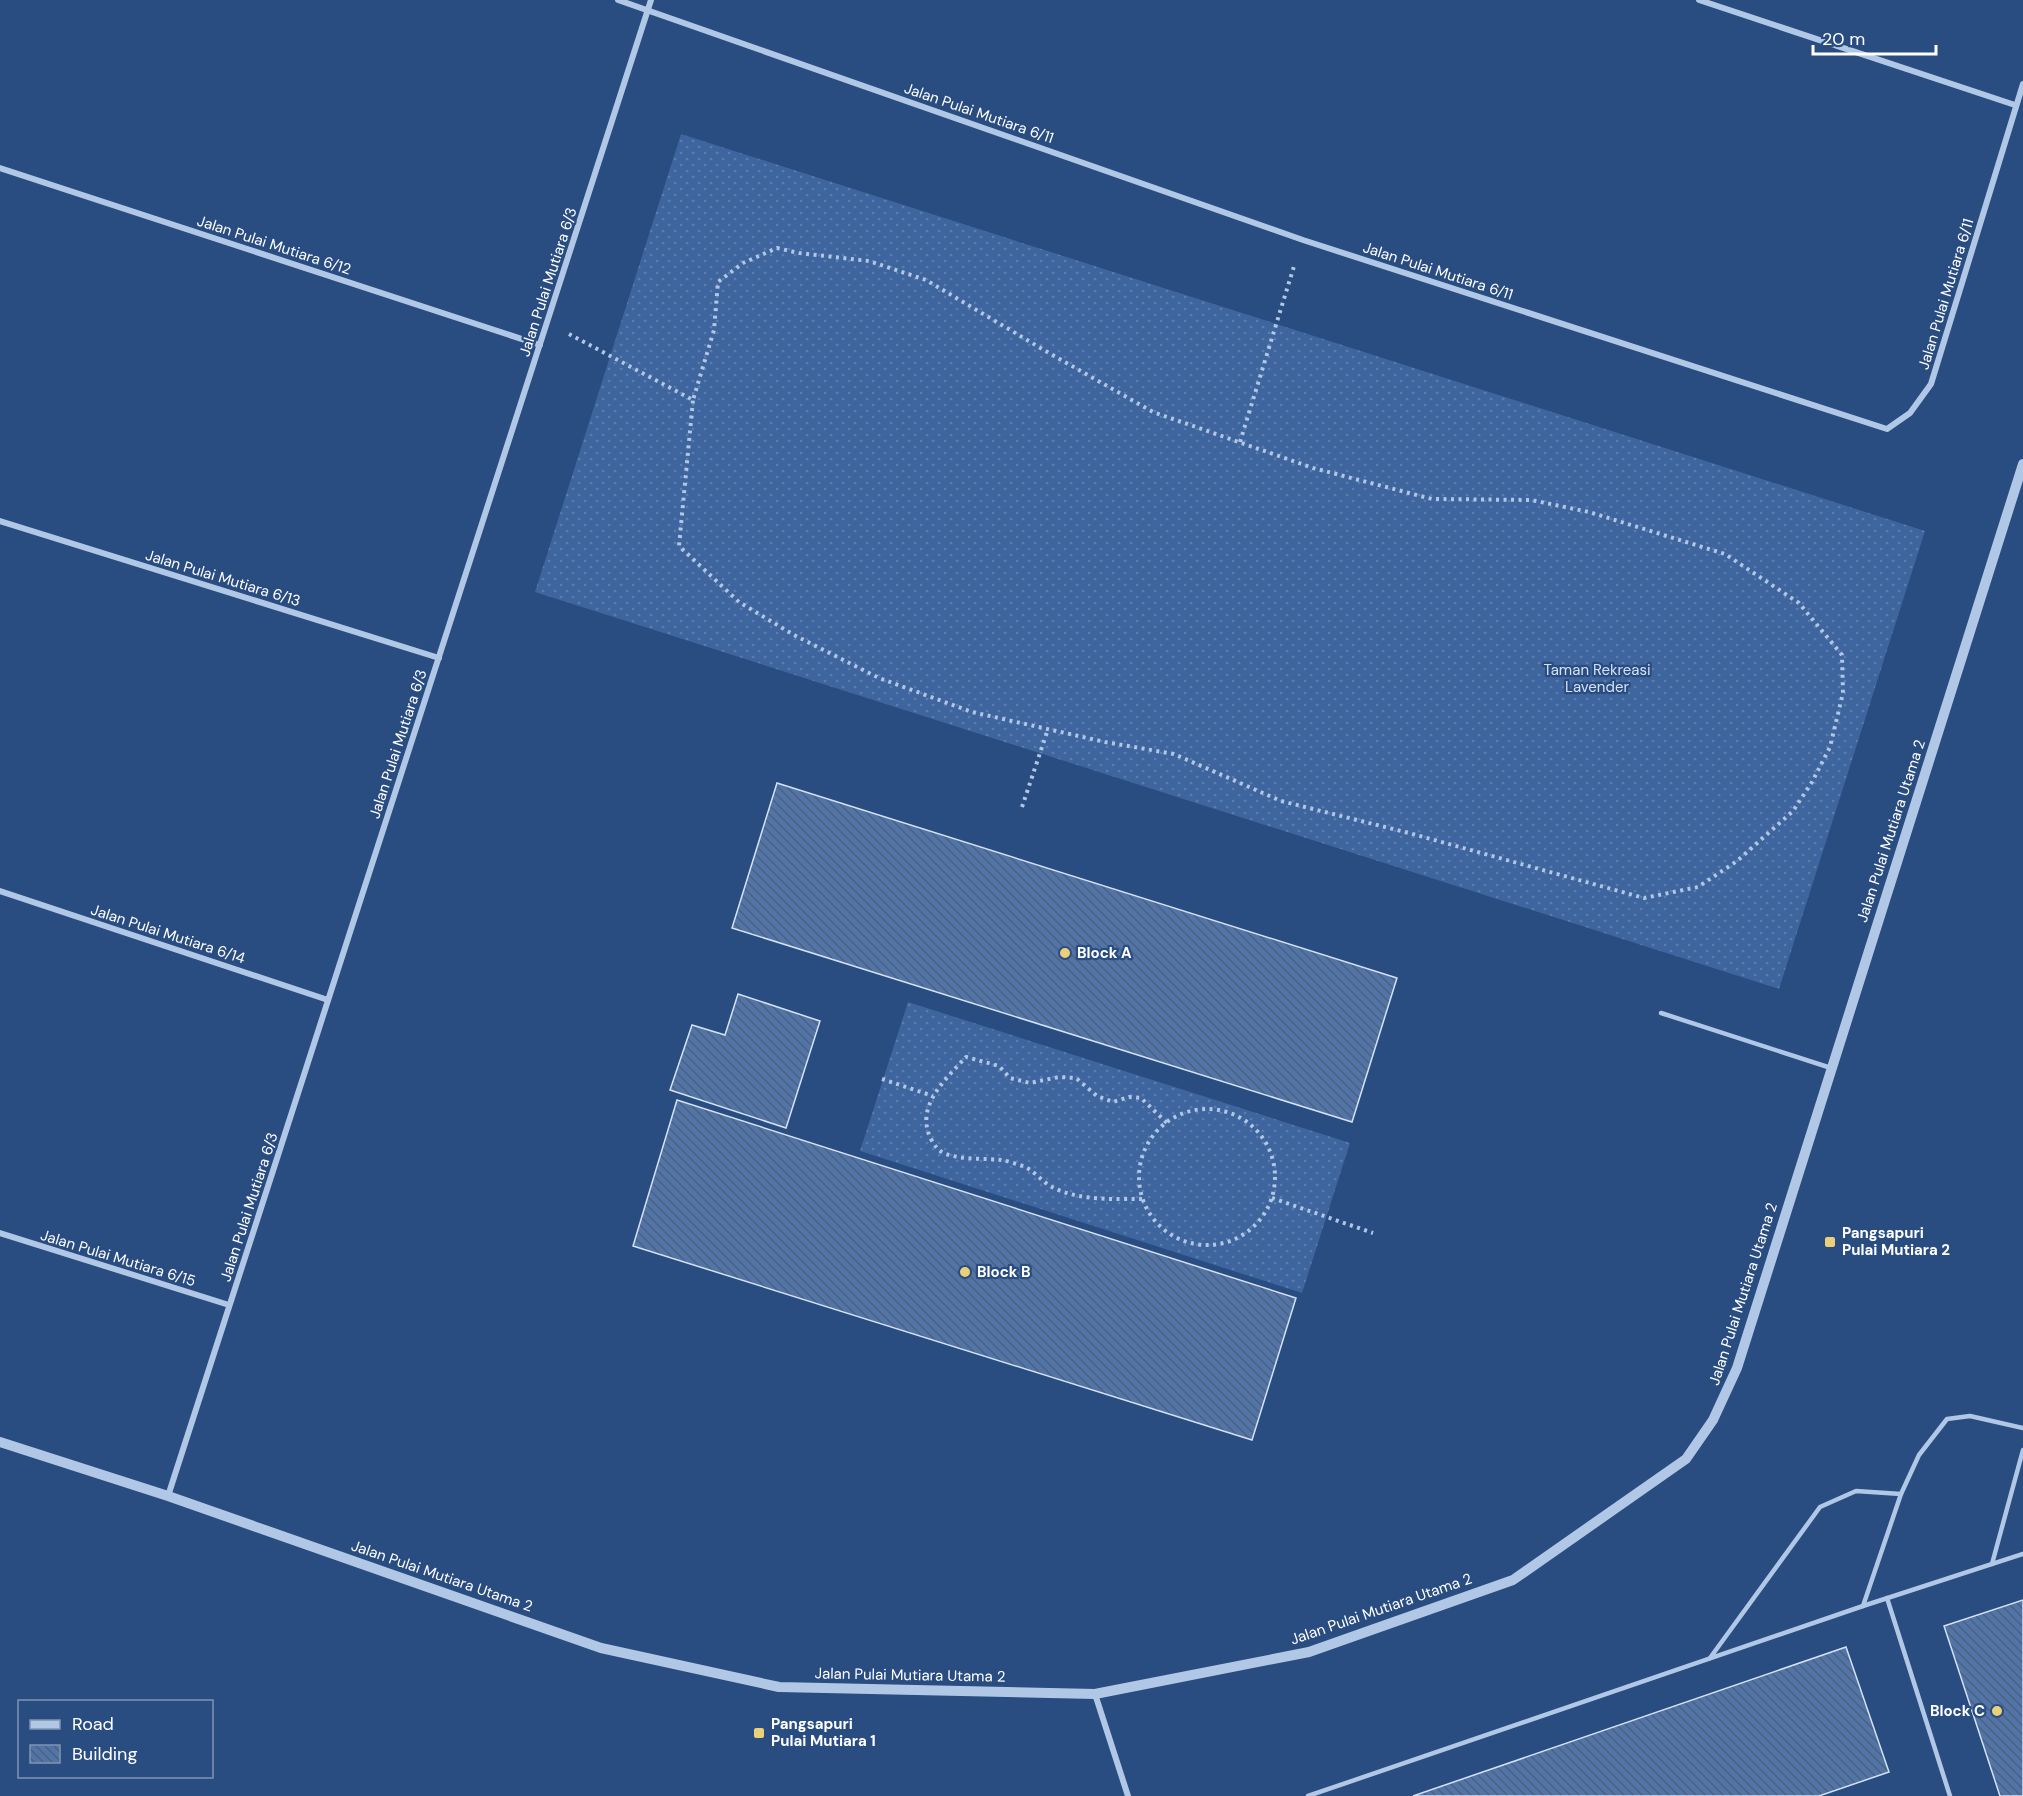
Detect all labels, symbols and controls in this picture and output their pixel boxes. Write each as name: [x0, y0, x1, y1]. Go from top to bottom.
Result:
scale bar: [1813, 18, 1936, 56]
text: 20 m: [1822, 27, 1865, 51]
street label: Jalan Pulai Mutiara 6/11: [902, 78, 1056, 148]
street label: Jalan Pulai Mutiara 6/3: [514, 205, 582, 359]
street label: Jalan Pulai Mutiara 6/12: [194, 211, 354, 279]
street label: Jalan Pulai Mutiara 6/11: [1914, 216, 1978, 372]
street label: Jalan Pulai Mutiara 6/11: [1360, 237, 1516, 305]
street label: Jalan Pulai Mutiara 6/13: [143, 545, 303, 611]
park label: Taman Rekreasi Lavender: [1543, 660, 1651, 697]
street label: Jalan Pulai Mutiara 6/3: [364, 667, 432, 821]
street label: Jalan Pulai Mutiara Utama 2: [1852, 737, 1930, 925]
street label: Jalan Pulai Mutiara 6/14: [88, 900, 248, 968]
place label: Block A: [1077, 943, 1132, 963]
marker: Block A: [1058, 946, 1072, 960]
street label: Jalan Pulai Mutiara 6/3: [215, 1130, 283, 1284]
street label: Jalan Pulai Mutiara Utama 2: [1704, 1200, 1782, 1388]
place label: Pangsapuri Pulai Mutiara 2: [1842, 1223, 1950, 1260]
street label: Jalan Pulai Mutiara 6/15: [38, 1225, 198, 1291]
marker: Pangsapuri Pulai Mutiara 2: [1823, 1235, 1837, 1249]
place label: Block B: [977, 1262, 1031, 1282]
marker: Block B: [958, 1265, 972, 1279]
street label: Jalan Pulai Mutiara Utama 2: [349, 1535, 535, 1617]
street label: Jalan Pulai Mutiara Utama 2: [1288, 1568, 1474, 1650]
street label: Jalan Pulai Mutiara Utama 2: [814, 1663, 1006, 1687]
legend: [18, 1700, 213, 1778]
place label: Block C: [1930, 1701, 1985, 1721]
marker: Block C: [1990, 1704, 2004, 1718]
text: Road: [72, 1712, 114, 1736]
place label: Pangsapuri Pulai Mutiara 1: [771, 1714, 876, 1751]
marker: Pangsapuri Pulai Mutiara 1: [752, 1726, 766, 1740]
text: Building: [72, 1742, 137, 1766]

